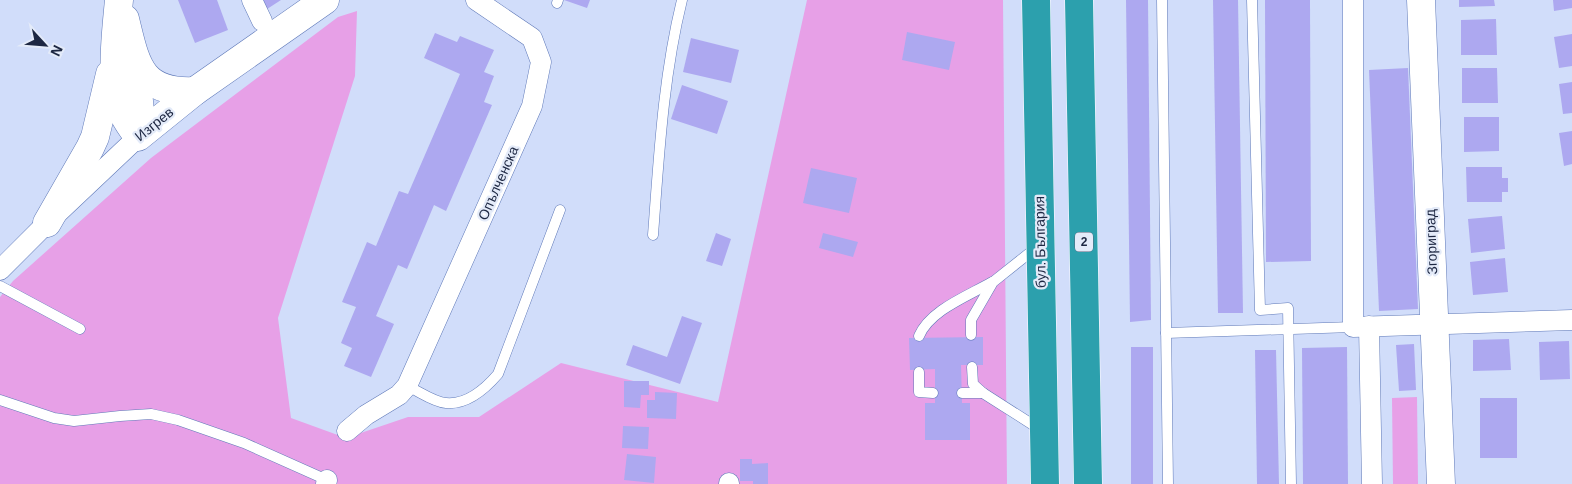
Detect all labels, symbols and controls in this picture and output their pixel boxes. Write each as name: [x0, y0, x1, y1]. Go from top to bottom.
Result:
north arrow: [20, 20, 70, 70]
text: N: [47, 43, 66, 59]
street label: Изгрев: [132, 104, 176, 144]
street label: Опълченска: [475, 143, 521, 222]
street label: бул. България: [1031, 196, 1049, 288]
street label: Згориград: [1422, 209, 1440, 275]
road number: 2: [1075, 232, 1093, 252]

